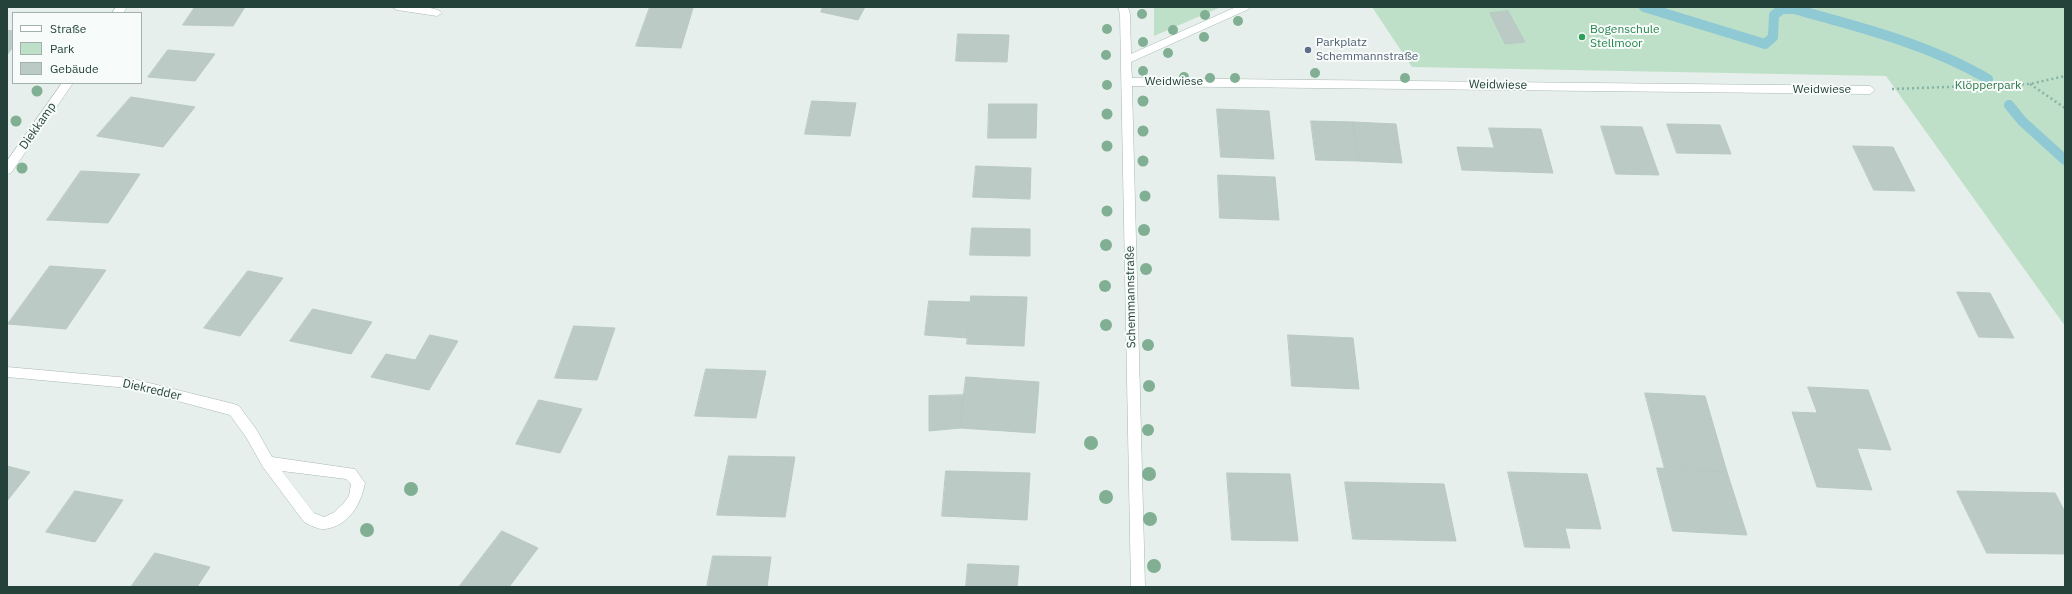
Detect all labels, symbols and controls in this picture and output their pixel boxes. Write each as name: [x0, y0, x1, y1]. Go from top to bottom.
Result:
legend: [12, 12, 142, 84]
text: Straße: [50, 21, 86, 36]
place label: Bogenschule Stellmoor: [1590, 23, 1660, 51]
marker: Bogenschule Stellmoor: [1577, 32, 1587, 42]
place label: Parkplatz Schemmannstraße: [1316, 36, 1418, 64]
text: Park: [50, 41, 74, 56]
marker: Parkplatz Schemmannstraße: [1303, 45, 1313, 55]
text: Gebäude: [50, 61, 99, 76]
street label: Weidwiese: [1145, 75, 1203, 89]
street label: Weidwiese: [1469, 77, 1527, 93]
park label: Klöpperpark: [1955, 79, 2021, 93]
street label: Weidwiese: [1793, 83, 1851, 97]
street label: Diekkamp: [17, 100, 59, 152]
street label: Schemmannstraße: [1123, 246, 1139, 348]
street label: Diekredder: [121, 376, 183, 404]

